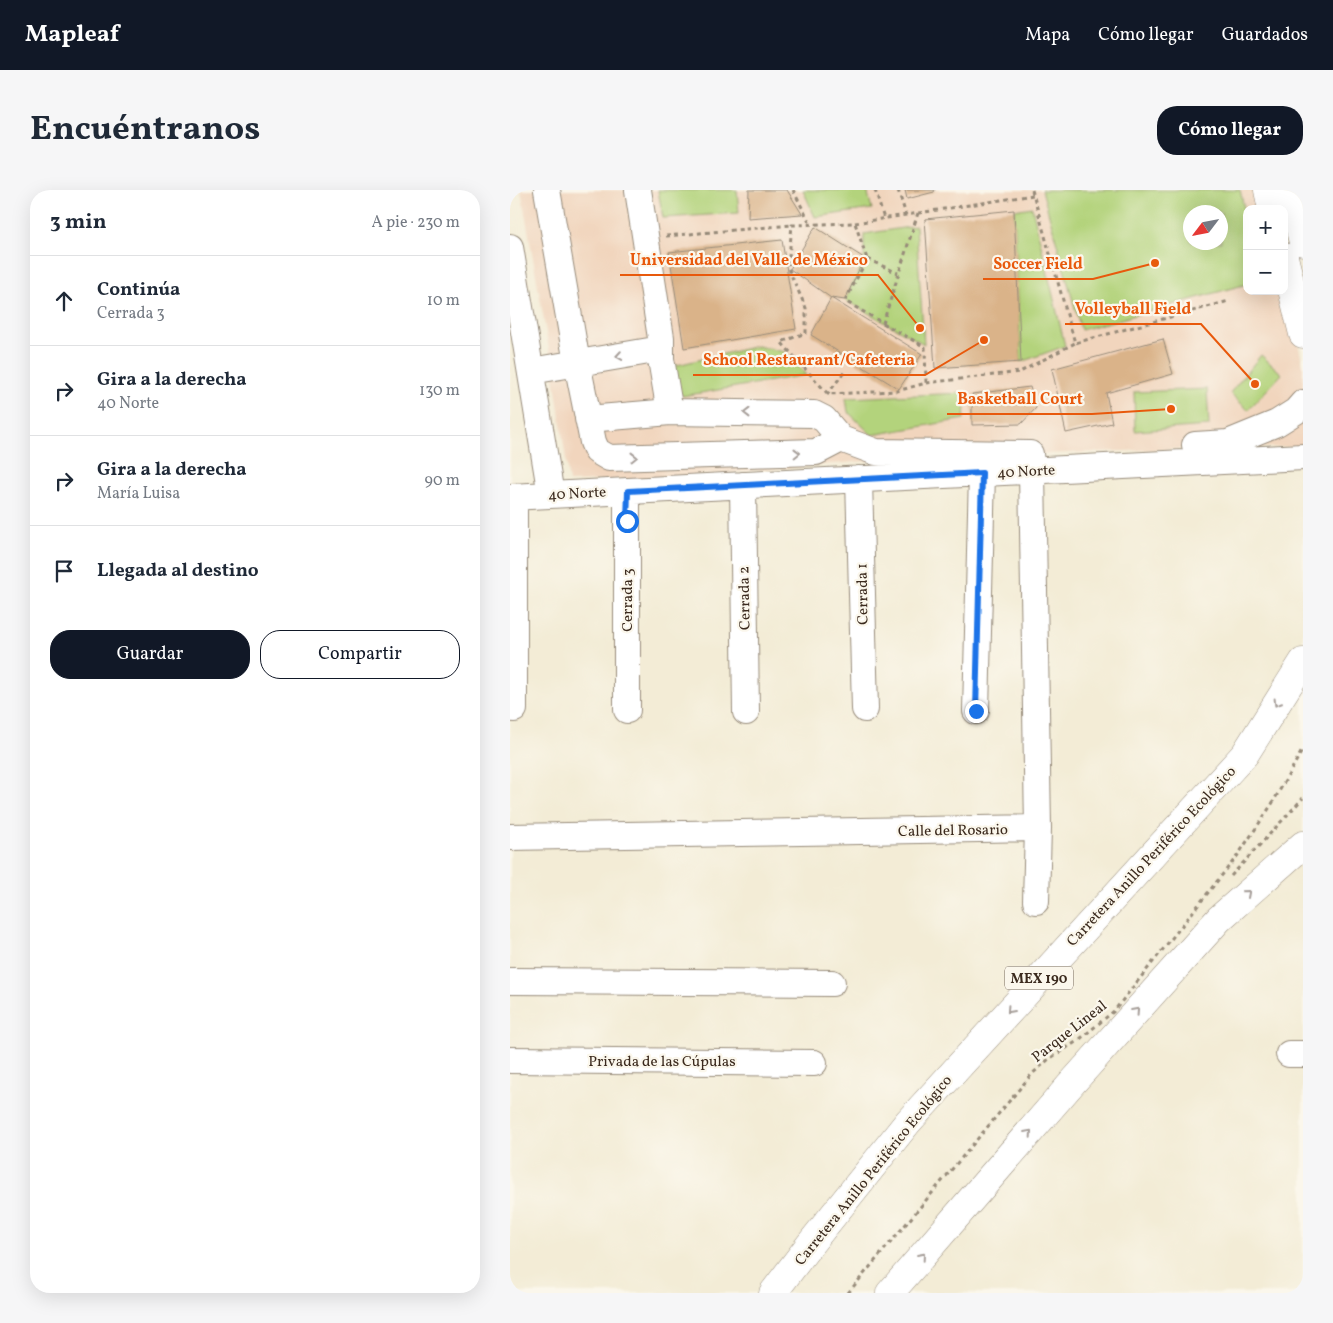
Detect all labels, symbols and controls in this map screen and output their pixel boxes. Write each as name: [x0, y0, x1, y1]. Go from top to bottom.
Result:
text: Mapleaf: [25, 18, 119, 52]
text: Mapa: [1025, 23, 1070, 48]
text: Cómo llegar: [1098, 23, 1194, 48]
text: Guardados: [1222, 23, 1308, 48]
text: Encuéntranos: [30, 106, 260, 154]
button: Cómo llegar: [1157, 106, 1303, 155]
north arrow: [1183, 205, 1228, 250]
map controls: [1243, 205, 1288, 295]
button: +: [1243, 205, 1288, 250]
text: 3 min: [50, 208, 106, 237]
text: A pie · 230 m: [371, 212, 460, 234]
callout: Universidad del Valle de México: [620, 244, 878, 275]
callout: Soccer Field: [983, 248, 1093, 279]
text: Universidad del Valle de México: [630, 250, 868, 272]
button: −: [1243, 250, 1288, 295]
text: Soccer Field: [993, 254, 1083, 276]
text: Continúa: [97, 277, 180, 303]
icon: ahead: [50, 287, 78, 315]
text: 10 m: [427, 290, 460, 312]
callout: Volleyball Field: [1065, 293, 1201, 324]
text: Volleyball Field: [1075, 299, 1192, 321]
text: Cerrada 3: [97, 303, 165, 325]
callout: School Restaurant/Cafeteria: [693, 344, 925, 375]
text: School Restaurant/Cafeteria: [703, 350, 915, 372]
one-way arrow: [615, 351, 623, 361]
text: Gira a la derecha: [97, 367, 247, 393]
icon: right: [50, 377, 78, 405]
text: 130 m: [419, 380, 460, 402]
callout: Basketball Court: [947, 383, 1092, 414]
text: Basketball Court: [957, 389, 1083, 411]
text: 40 Norte: [97, 393, 159, 415]
one-way arrow: [743, 408, 751, 418]
one-way arrow: [794, 448, 801, 458]
one-way arrow: [631, 452, 639, 462]
text: Gira a la derecha: [97, 457, 247, 483]
street label: 40 Norte: [996, 460, 1056, 485]
icon: right: [50, 467, 78, 495]
text: 90 m: [424, 470, 460, 492]
street label: 40 Norte: [547, 482, 607, 507]
text: María Luisa: [97, 483, 180, 505]
route start: [616, 510, 639, 533]
icon: arrive: [50, 557, 78, 585]
text: Llegada al destino: [97, 558, 259, 584]
street label: Cerrada 1: [852, 563, 875, 625]
street label: Cerrada 2: [734, 566, 757, 630]
street label: Cerrada 3: [618, 568, 639, 632]
button: Guardar: [50, 630, 250, 679]
button: Compartir: [260, 630, 460, 679]
one-way arrow: [1274, 697, 1283, 706]
route end: [965, 700, 988, 723]
street label: Carretera Anillo Periférico Ecológico: [1063, 762, 1242, 952]
street label: Calle del Rosario: [898, 820, 1008, 843]
one-way arrow: [1242, 890, 1251, 899]
road number: MEX 190: [1005, 966, 1073, 990]
street label: Parque Lineal: [1028, 996, 1112, 1068]
one-way arrow: [1007, 1004, 1016, 1013]
one-way arrow: [1130, 1008, 1139, 1017]
street label: Privada de las Cúpulas: [588, 1052, 736, 1073]
street label: Carretera Anillo Periférico Ecológico: [791, 1071, 958, 1271]
one-way arrow: [1023, 1130, 1032, 1139]
one-way arrow: [916, 1253, 925, 1262]

